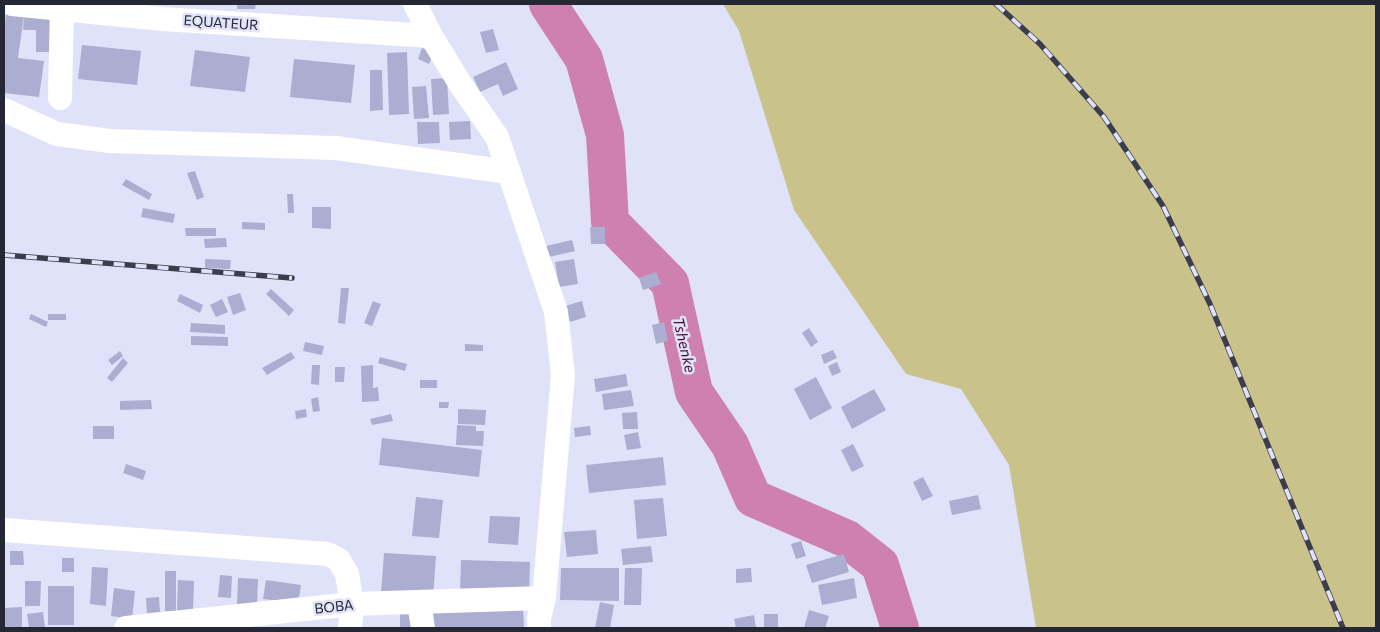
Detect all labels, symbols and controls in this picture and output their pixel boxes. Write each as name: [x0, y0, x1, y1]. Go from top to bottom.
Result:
street label: EQUATEUR: [183, 12, 259, 34]
water label: Tshenke: [669, 316, 699, 374]
street label: BOBA: [314, 597, 354, 617]

